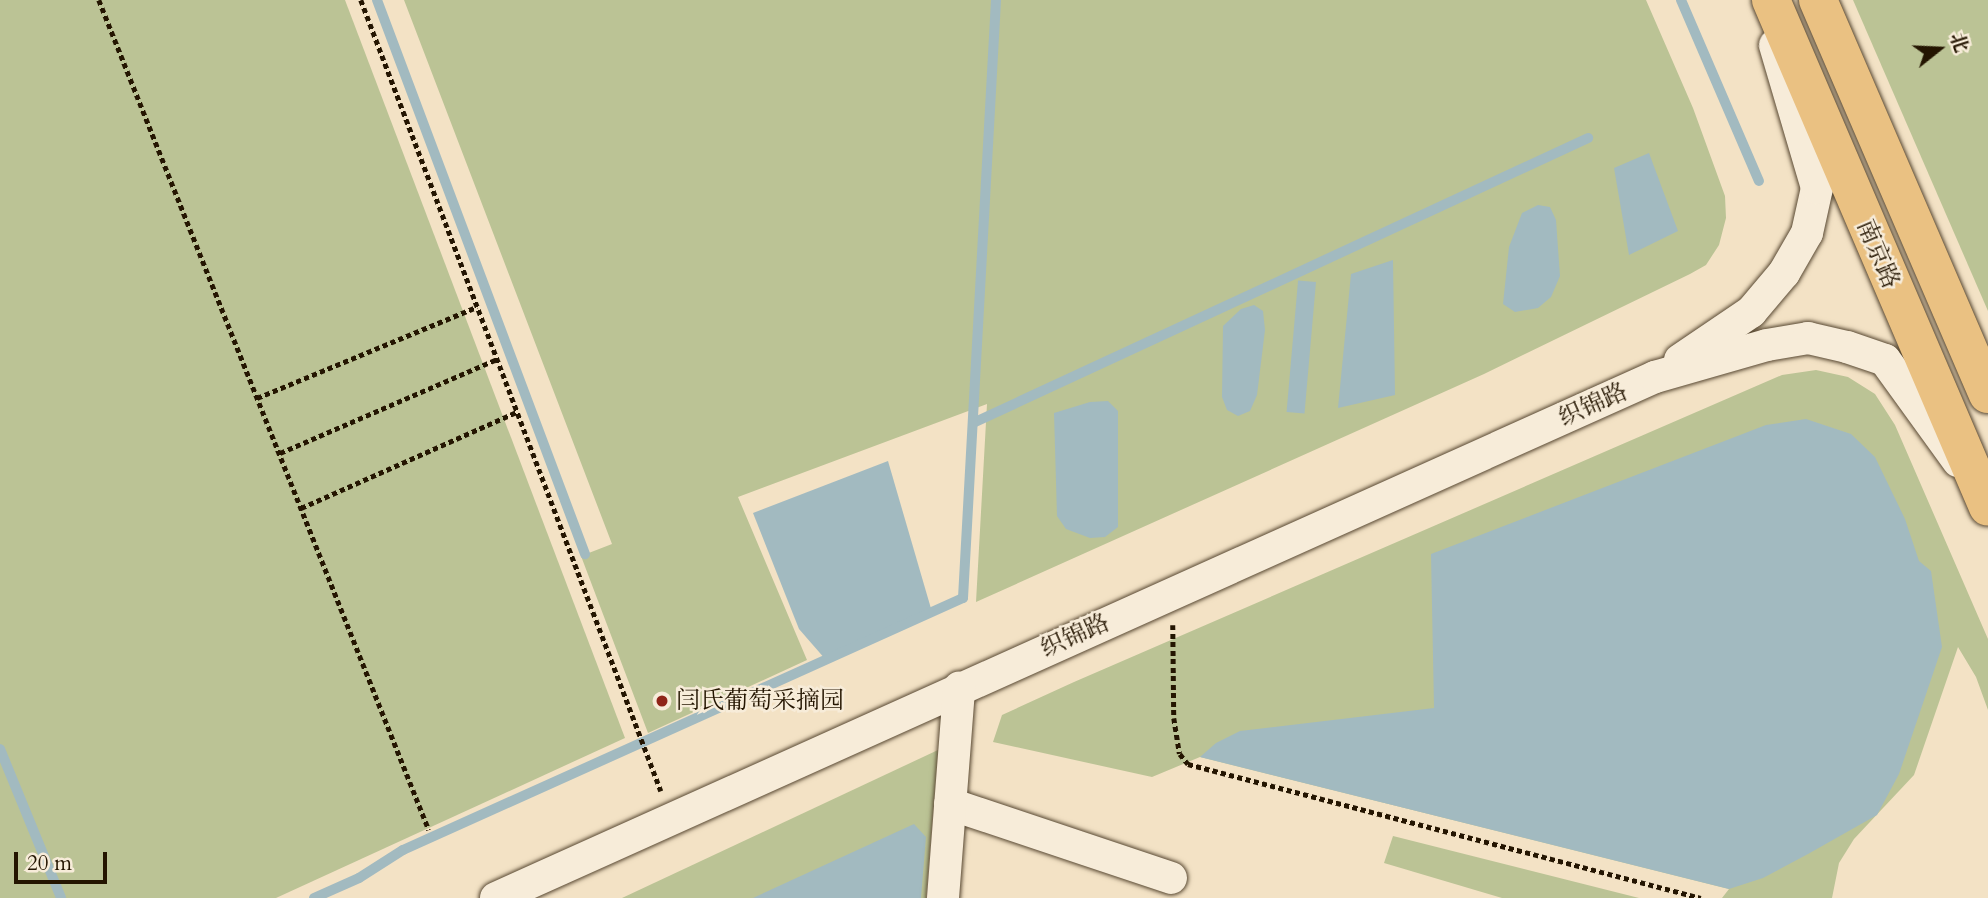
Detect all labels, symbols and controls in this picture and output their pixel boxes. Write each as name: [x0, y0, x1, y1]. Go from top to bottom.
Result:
north arrow: [1904, 14, 1974, 84]
text: 北: [1944, 29, 1974, 56]
street label: 南京路: [1851, 215, 1905, 293]
street label: 织锦路: [1554, 377, 1632, 433]
street label: 织锦路: [1036, 608, 1114, 664]
place label: 闫氏葡萄采摘园: [676, 687, 844, 715]
marker: 闫氏葡萄采摘园: [654, 693, 670, 709]
scale bar: [18, 838, 110, 882]
text: 20 m: [27, 849, 72, 878]

